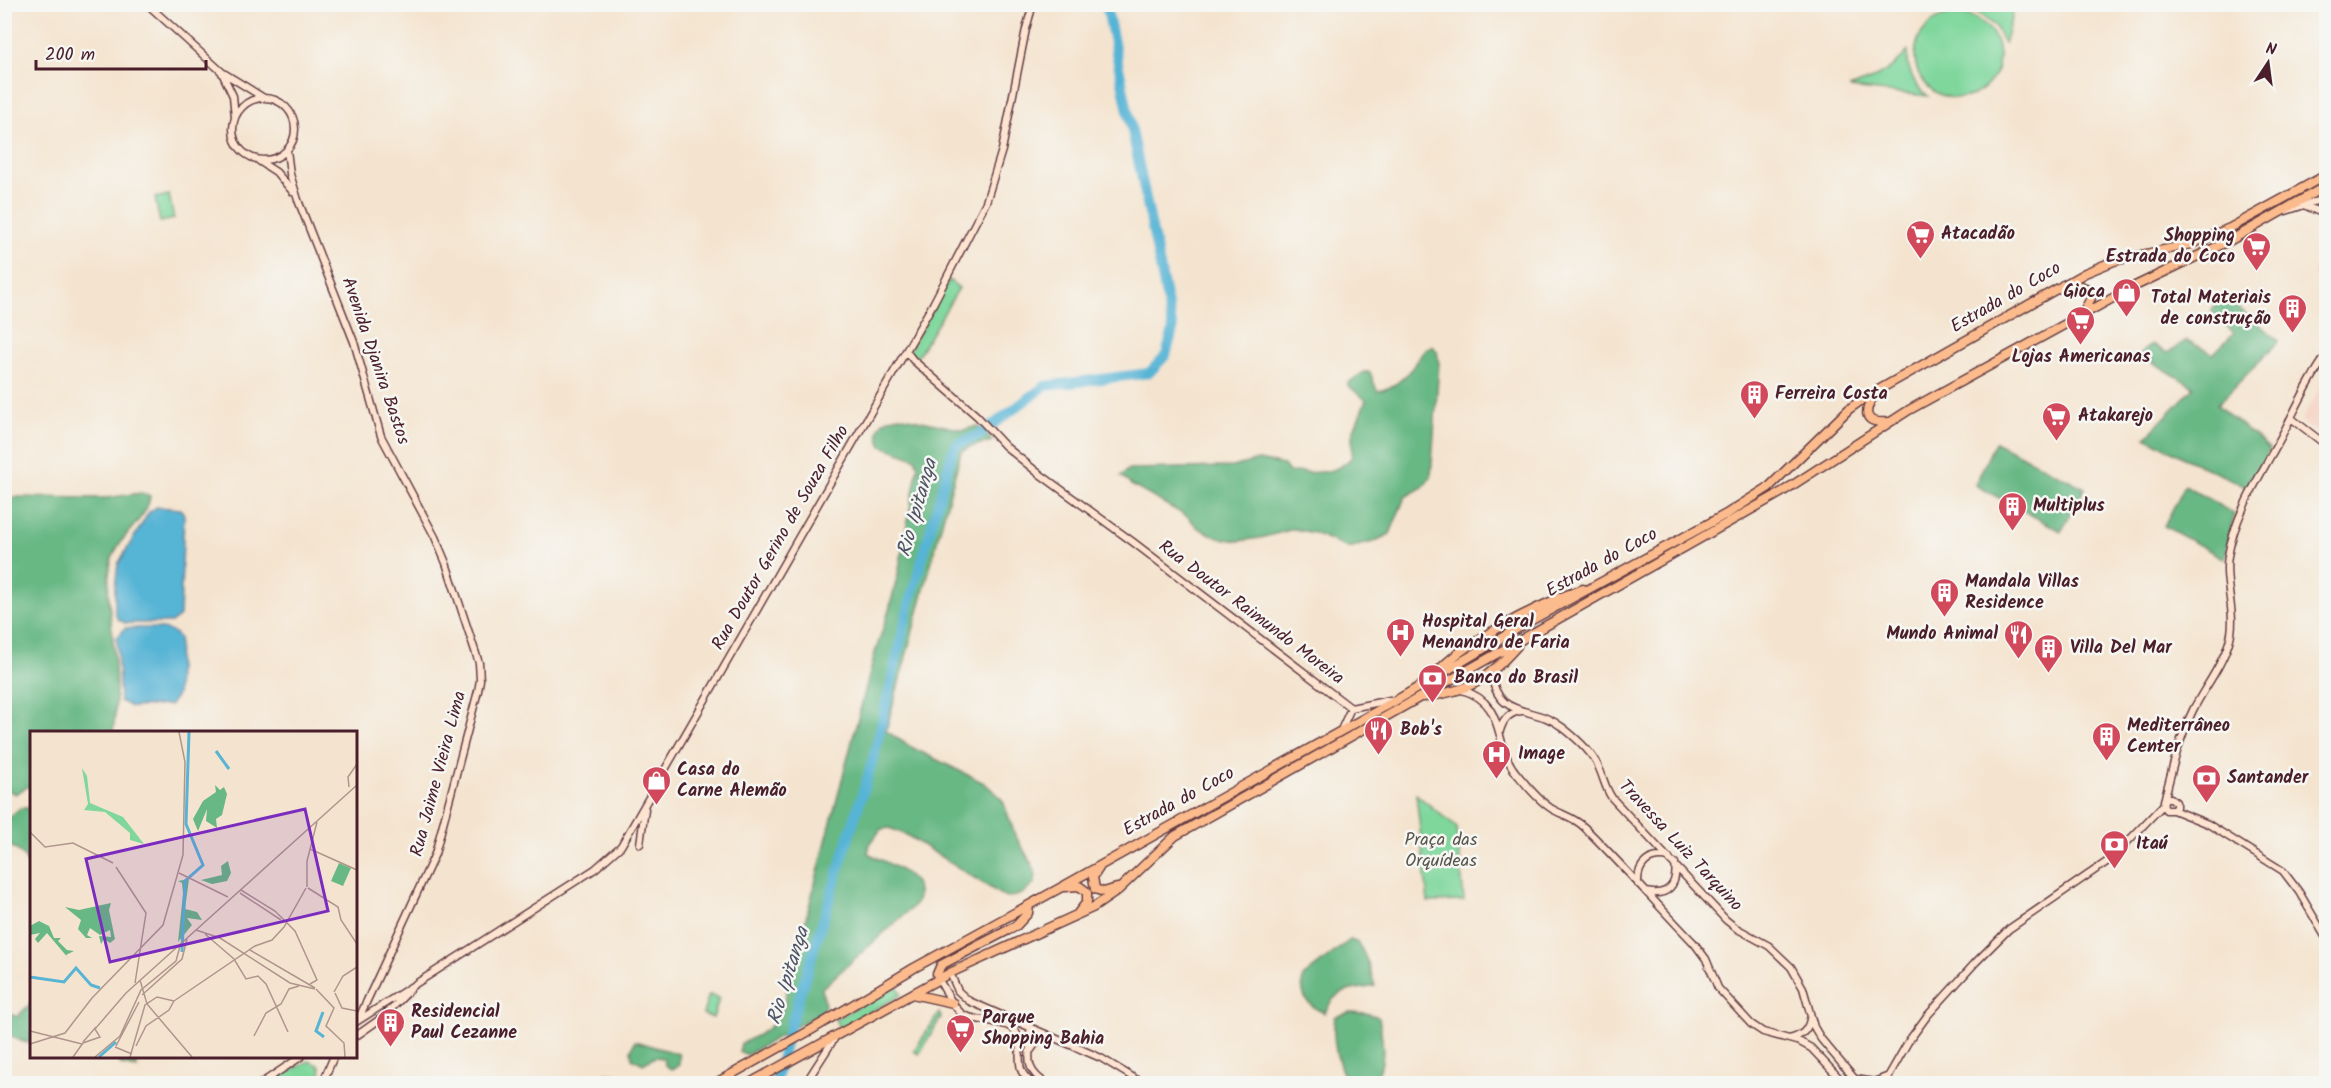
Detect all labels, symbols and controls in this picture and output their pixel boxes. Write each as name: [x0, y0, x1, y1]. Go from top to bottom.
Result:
scale bar: [36, 33, 206, 71]
north arrow: [2238, 33, 2298, 93]
text: N: [2263, 37, 2279, 63]
text: 200 m: [45, 41, 95, 70]
supermarket icon: Atacadão: [1904, 218, 1936, 260]
place label: Atacadão: [1941, 220, 2015, 249]
place label: Shopping Estrada do Coco: [2106, 222, 2235, 272]
supermarket icon: Shopping Estrada do Coco: [2240, 230, 2272, 272]
street label: Estrada do Coco: [1945, 255, 2067, 341]
street label: Avenida Djanira Bastos: [333, 273, 417, 449]
shop icon: Gioca: [2110, 276, 2142, 318]
place label: Gioca: [2063, 278, 2105, 307]
place label: Total Materiais de construção: [2151, 284, 2272, 334]
building icon: Total Materiais de construção: [2276, 292, 2308, 334]
supermarket icon: Lojas Americanas: [2065, 304, 2097, 346]
place label: Lojas Americanas: [2012, 343, 2151, 372]
building icon: Ferreira Costa: [1738, 378, 1770, 420]
place label: Ferreira Costa: [1775, 380, 1888, 409]
supermarket icon: Atakarejo: [2041, 400, 2073, 442]
place label: Atakarejo: [2078, 402, 2153, 431]
street label: Rua Doutor Gerino de Souza Filho: [704, 420, 858, 656]
water label: Rio Ipitanga: [889, 454, 948, 561]
building icon: Multiplus: [1996, 490, 2028, 532]
place label: Multiplus: [2033, 492, 2105, 521]
street label: Estrada do Coco: [1541, 520, 1663, 606]
street label: Rua Doutor Raimundo Moreira: [1152, 533, 1350, 693]
place label: Mandala Villas Residence: [1965, 568, 2080, 618]
building icon: Mandala Villas Residence: [1928, 576, 1960, 618]
place label: Hospital Geral Menandro de Faria: [1422, 608, 1570, 658]
hospital icon: Hospital Geral Menandro de Faria: [1385, 616, 1417, 658]
restaurant icon: Mundo Animal: [2003, 618, 2035, 660]
place label: Mundo Animal: [1886, 620, 1998, 649]
building icon: Villa Del Mar: [2033, 632, 2065, 674]
place label: Villa Del Mar: [2070, 634, 2173, 663]
bank icon: Banco do Brasil: [1417, 662, 1449, 704]
place label: Banco do Brasil: [1454, 664, 1578, 693]
street label: Rua Jaime Vieira Lima: [403, 688, 475, 860]
place label: Mediterrâneo Center: [2127, 712, 2230, 762]
restaurant icon: Bob's: [1363, 714, 1395, 756]
place label: Bob's: [1400, 716, 1443, 745]
building icon: Mediterrâneo Center: [2090, 720, 2122, 762]
inset map: [30, 731, 357, 1058]
hospital icon: Image: [1481, 738, 1513, 780]
place label: Image: [1518, 740, 1565, 769]
place label: Casa do Carne Alemão: [677, 756, 787, 806]
street label: Estrada do Coco: [1118, 759, 1240, 845]
bank icon: Santander: [2190, 762, 2222, 804]
shop icon: Casa do Carne Alemão: [640, 764, 672, 806]
place label: Santander: [2227, 764, 2310, 793]
street label: Travessa Luiz Tarquino: [1611, 773, 1749, 919]
park label: Praça das Orquídeas: [1405, 826, 1478, 876]
bank icon: Itaú: [2099, 828, 2131, 870]
place label: Itaú: [2136, 830, 2169, 859]
water label: Rio Ipitanga: [759, 922, 819, 1029]
place label: Residencial Paul Cezanne: [411, 998, 517, 1048]
place label: Parque Shopping Bahia: [982, 1004, 1104, 1054]
building icon: Residencial Paul Cezanne: [374, 1006, 406, 1048]
supermarket icon: Parque Shopping Bahia: [945, 1012, 977, 1054]

